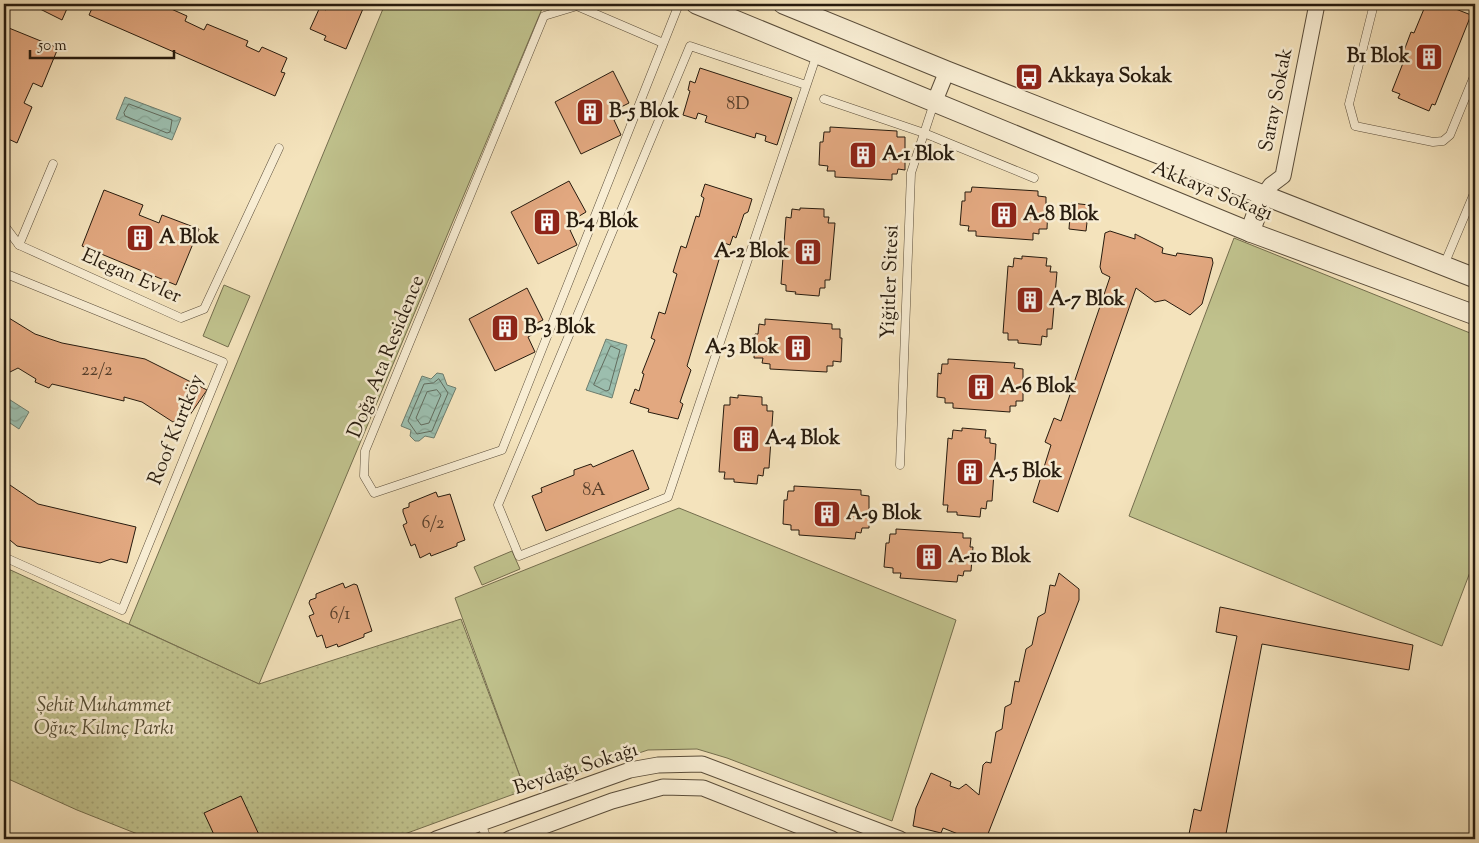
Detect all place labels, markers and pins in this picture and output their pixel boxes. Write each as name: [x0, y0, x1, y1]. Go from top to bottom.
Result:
building icon: B1 Blok: [1414, 42, 1444, 72]
place label: B1 Blok: [1347, 43, 1410, 72]
bus stop icon: Akkaya Sokak: [1014, 62, 1044, 92]
place label: Akkaya Sokak: [1048, 63, 1172, 92]
building icon: B-5 Blok: [575, 97, 605, 127]
place label: B-5 Blok: [609, 98, 679, 127]
building icon: A-1 Blok: [848, 140, 878, 170]
place label: A-1 Blok: [882, 141, 955, 170]
building icon: A-8 Blok: [989, 200, 1019, 230]
place label: A-8 Blok: [1023, 201, 1099, 230]
building icon: B-4 Blok: [532, 207, 562, 237]
place label: B-4 Blok: [566, 208, 638, 237]
building icon: A Blok: [125, 223, 155, 253]
place label: A Blok: [159, 224, 219, 253]
building icon: A-2 Blok: [793, 237, 823, 267]
place label: A-2 Blok: [714, 238, 789, 267]
building icon: A-7 Blok: [1015, 285, 1045, 315]
place label: A-7 Blok: [1049, 286, 1125, 315]
building icon: B-3 Blok: [490, 313, 520, 343]
place label: B-3 Blok: [524, 314, 595, 343]
building icon: A-3 Blok: [783, 333, 813, 363]
place label: A-3 Blok: [705, 334, 779, 363]
building icon: A-6 Blok: [966, 372, 996, 402]
place label: A-6 Blok: [1000, 373, 1076, 402]
building icon: A-4 Blok: [731, 424, 761, 454]
place label: A-4 Blok: [765, 425, 840, 454]
building icon: A-5 Blok: [955, 457, 985, 487]
place label: A-5 Blok: [989, 458, 1062, 487]
building icon: A-9 Blok: [812, 499, 842, 529]
place label: A-9 Blok: [846, 500, 922, 529]
building icon: A-10 Blok: [914, 542, 944, 572]
place label: A-10 Blok: [948, 543, 1031, 572]

